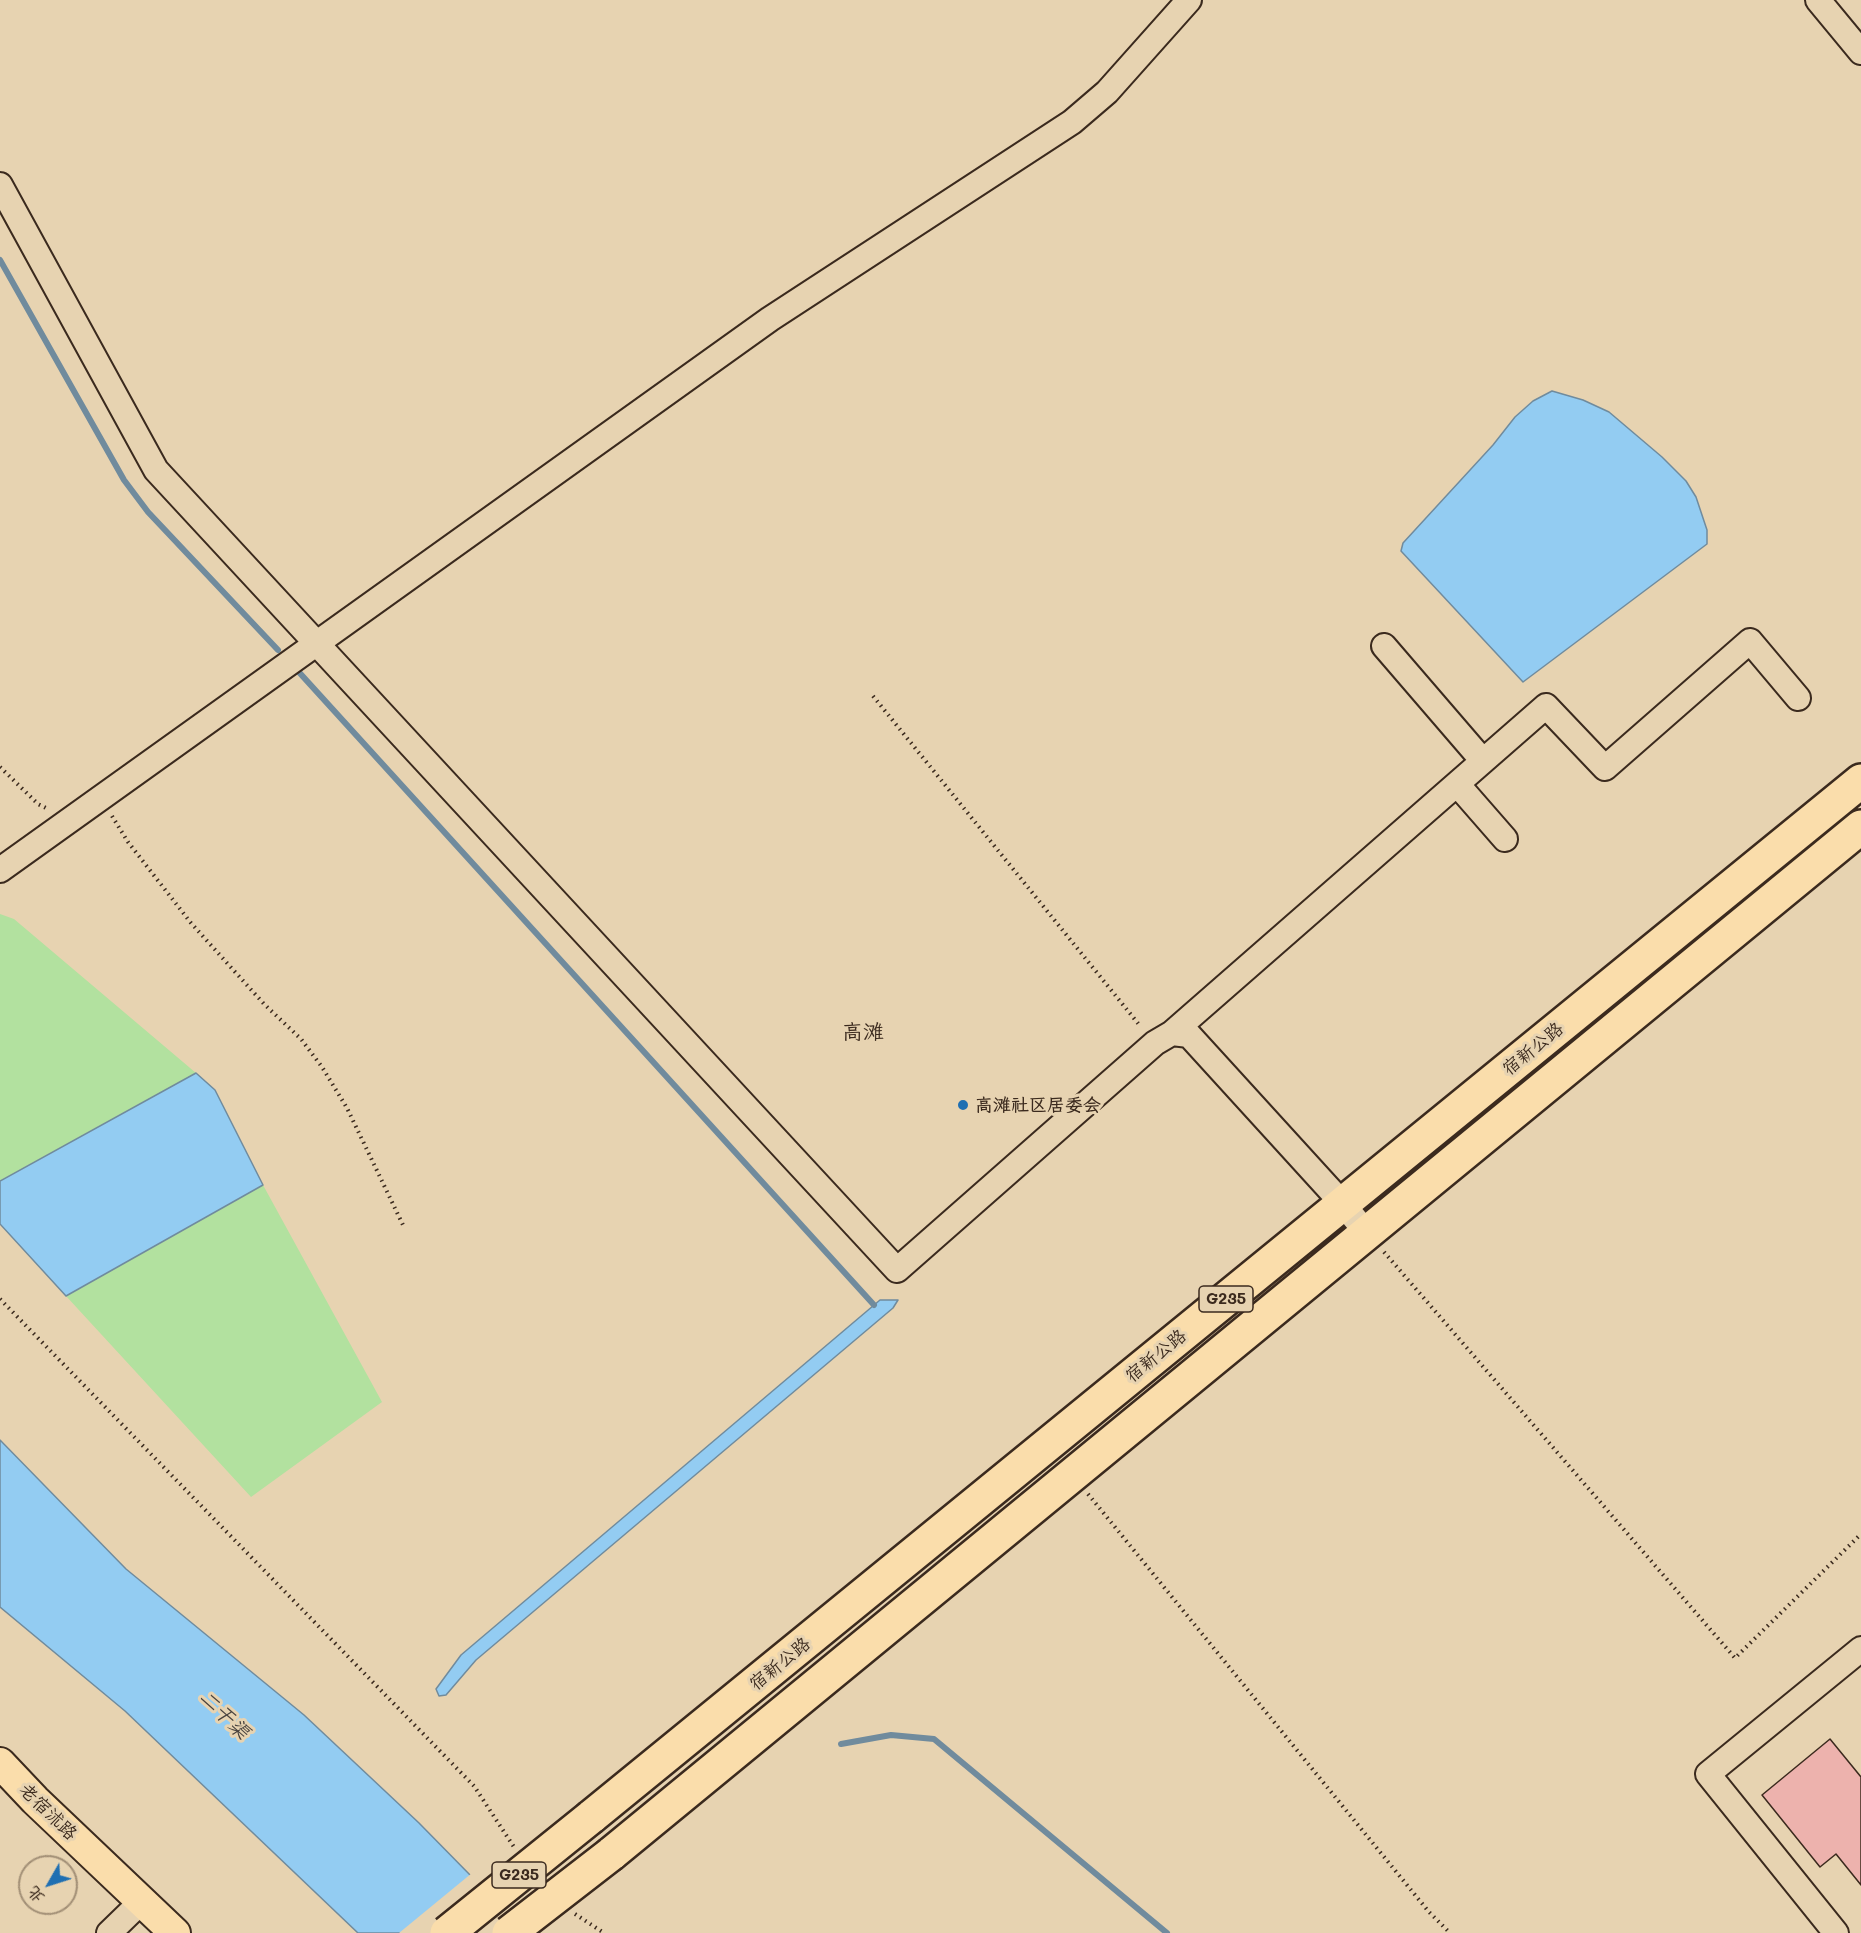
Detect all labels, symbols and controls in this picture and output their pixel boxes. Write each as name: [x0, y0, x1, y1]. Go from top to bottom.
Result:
street label: 宿新公路: [1498, 1018, 1568, 1080]
district label: 高滩: [842, 1020, 884, 1046]
place label: 高滩社区居委会: [975, 1094, 1101, 1116]
marker: 高滩社区居委会: [956, 1098, 970, 1112]
road number: G235: [1199, 1286, 1253, 1312]
street label: 宿新公路: [1121, 1325, 1191, 1387]
street label: 宿新公路: [745, 1633, 815, 1695]
water label: 二干渠: [194, 1686, 254, 1744]
street label: 老宿沭路: [15, 1779, 81, 1845]
north arrow: [18, 1855, 78, 1915]
road number: G235: [492, 1862, 546, 1888]
text: 北: [22, 1883, 48, 1908]

